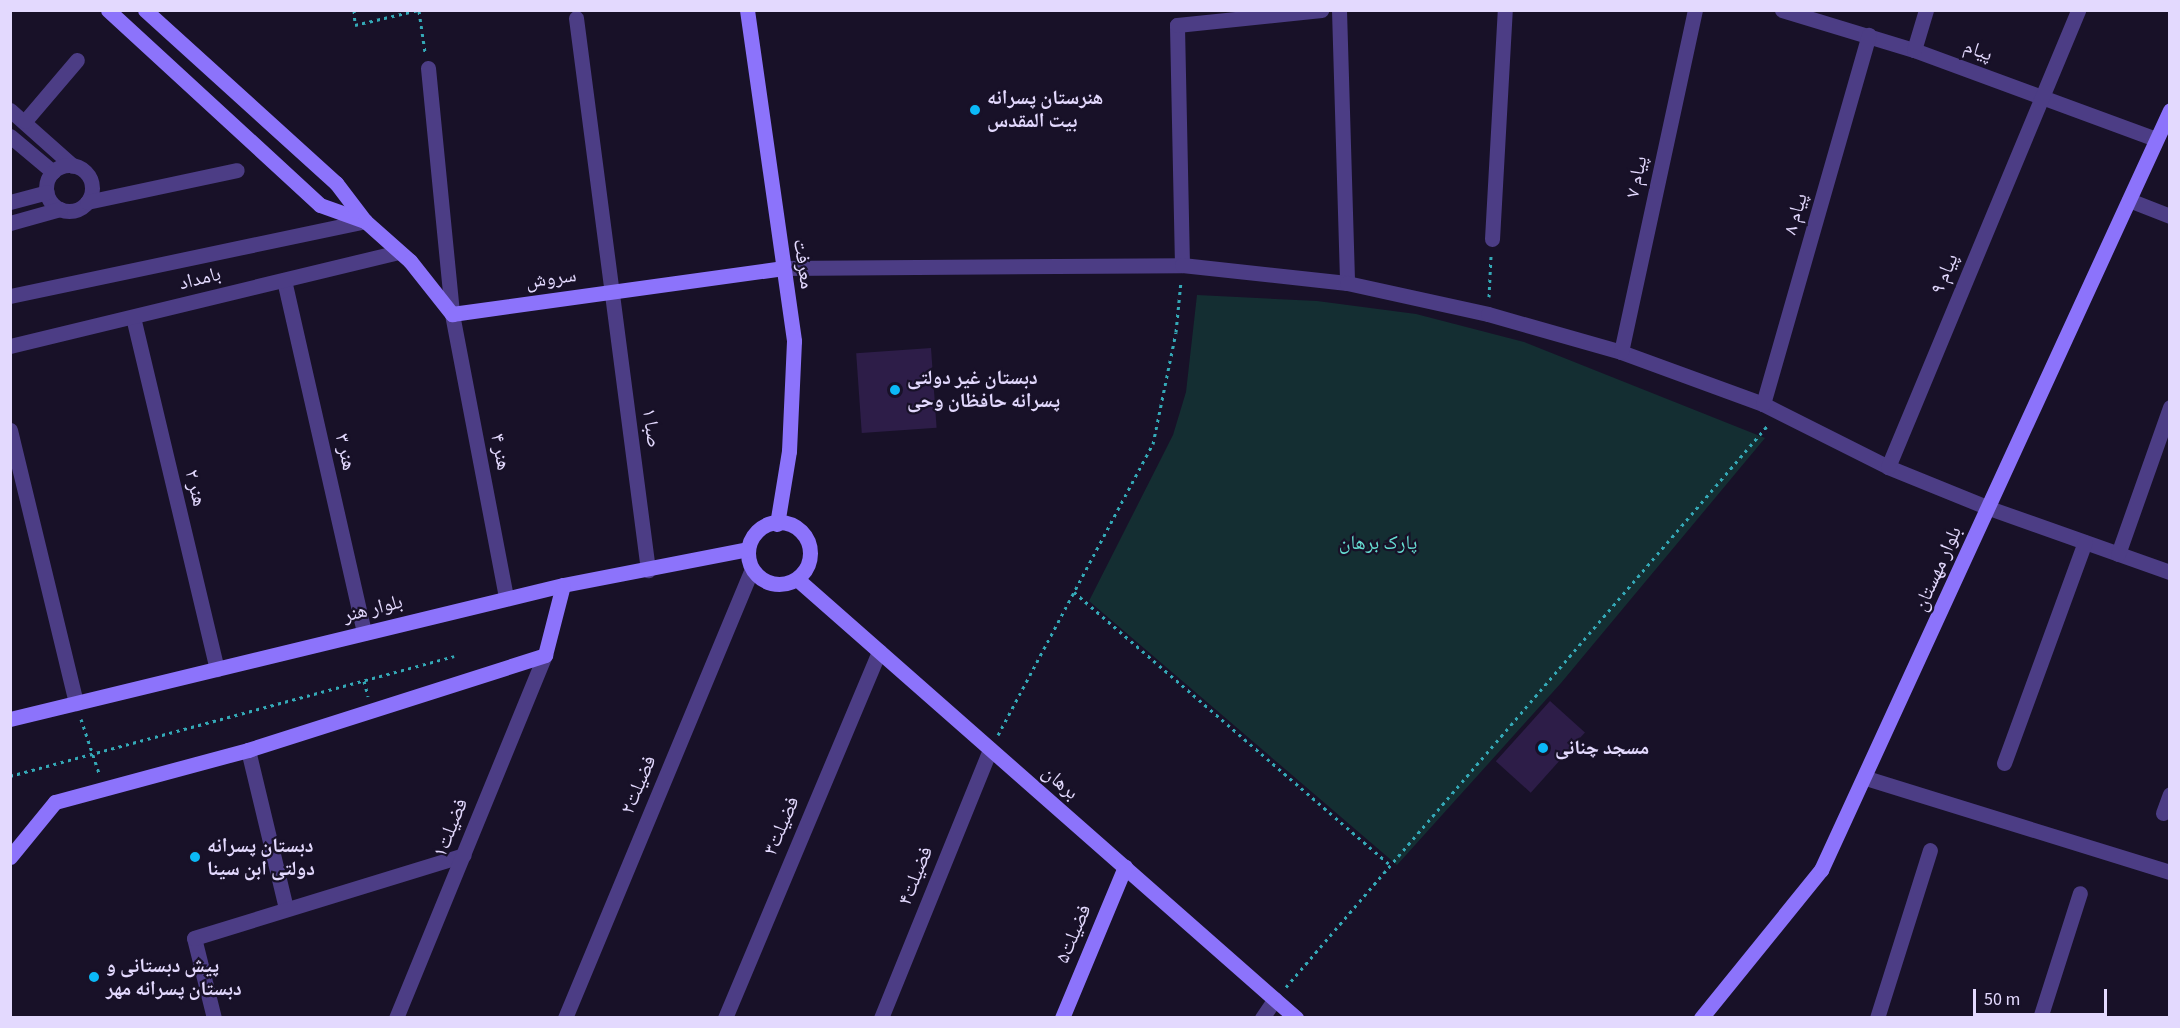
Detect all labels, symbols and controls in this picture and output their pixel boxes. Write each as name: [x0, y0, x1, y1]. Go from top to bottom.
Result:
street label: پیام: [1960, 35, 1996, 67]
place label: هنرستان پسرانه بیت المقدس: [987, 86, 1103, 133]
marker: هنرستان پسرانه بیت المقدس: [968, 103, 982, 117]
street label: پیام ۷: [1621, 154, 1653, 200]
street label: پیام ۸: [1779, 191, 1813, 237]
street label: معرفت: [787, 237, 819, 291]
street label: پیام ۹: [1926, 250, 1964, 298]
street label: بامداد: [177, 262, 223, 296]
street label: سروش: [524, 264, 578, 294]
place label: دبستان غیر دولتی پسرانه حافظان وحی: [907, 366, 1060, 413]
marker: دبستان غیر دولتی پسرانه حافظان وحی: [888, 383, 902, 397]
street label: صبا ۱: [636, 407, 666, 449]
street label: هنر ۳: [329, 431, 361, 473]
street label: هنر ۴: [485, 432, 515, 472]
street label: هنر ۲: [179, 467, 211, 509]
street label: بلوار مهستان: [1909, 523, 1967, 615]
park label: پارک برهان: [1339, 531, 1417, 555]
street label: بلوار هنر: [341, 590, 405, 628]
place label: مسجد چنانی: [1555, 736, 1649, 760]
marker: مسجد چنانی: [1536, 741, 1550, 755]
street label: فضیلت۲: [616, 752, 662, 818]
street label: برهان: [1037, 761, 1083, 805]
street label: فضیلت۳: [759, 793, 805, 859]
street label: فضیلت۱: [428, 795, 474, 861]
place label: دبستان پسرانه دولتی ابن سینا: [207, 834, 315, 881]
street label: فضیلت۴: [893, 843, 939, 909]
marker: دبستان پسرانه دولتی ابن سینا: [188, 850, 202, 864]
street label: فضیلت۵: [1051, 901, 1097, 967]
place label: پیش دبستانی و دبستان پسرانه مهر: [106, 954, 242, 1001]
marker: پیش دبستانی و دبستان پسرانه مهر: [87, 970, 101, 984]
scale bar: [1976, 977, 2110, 1015]
text: 50 m: [1984, 987, 2020, 1012]

